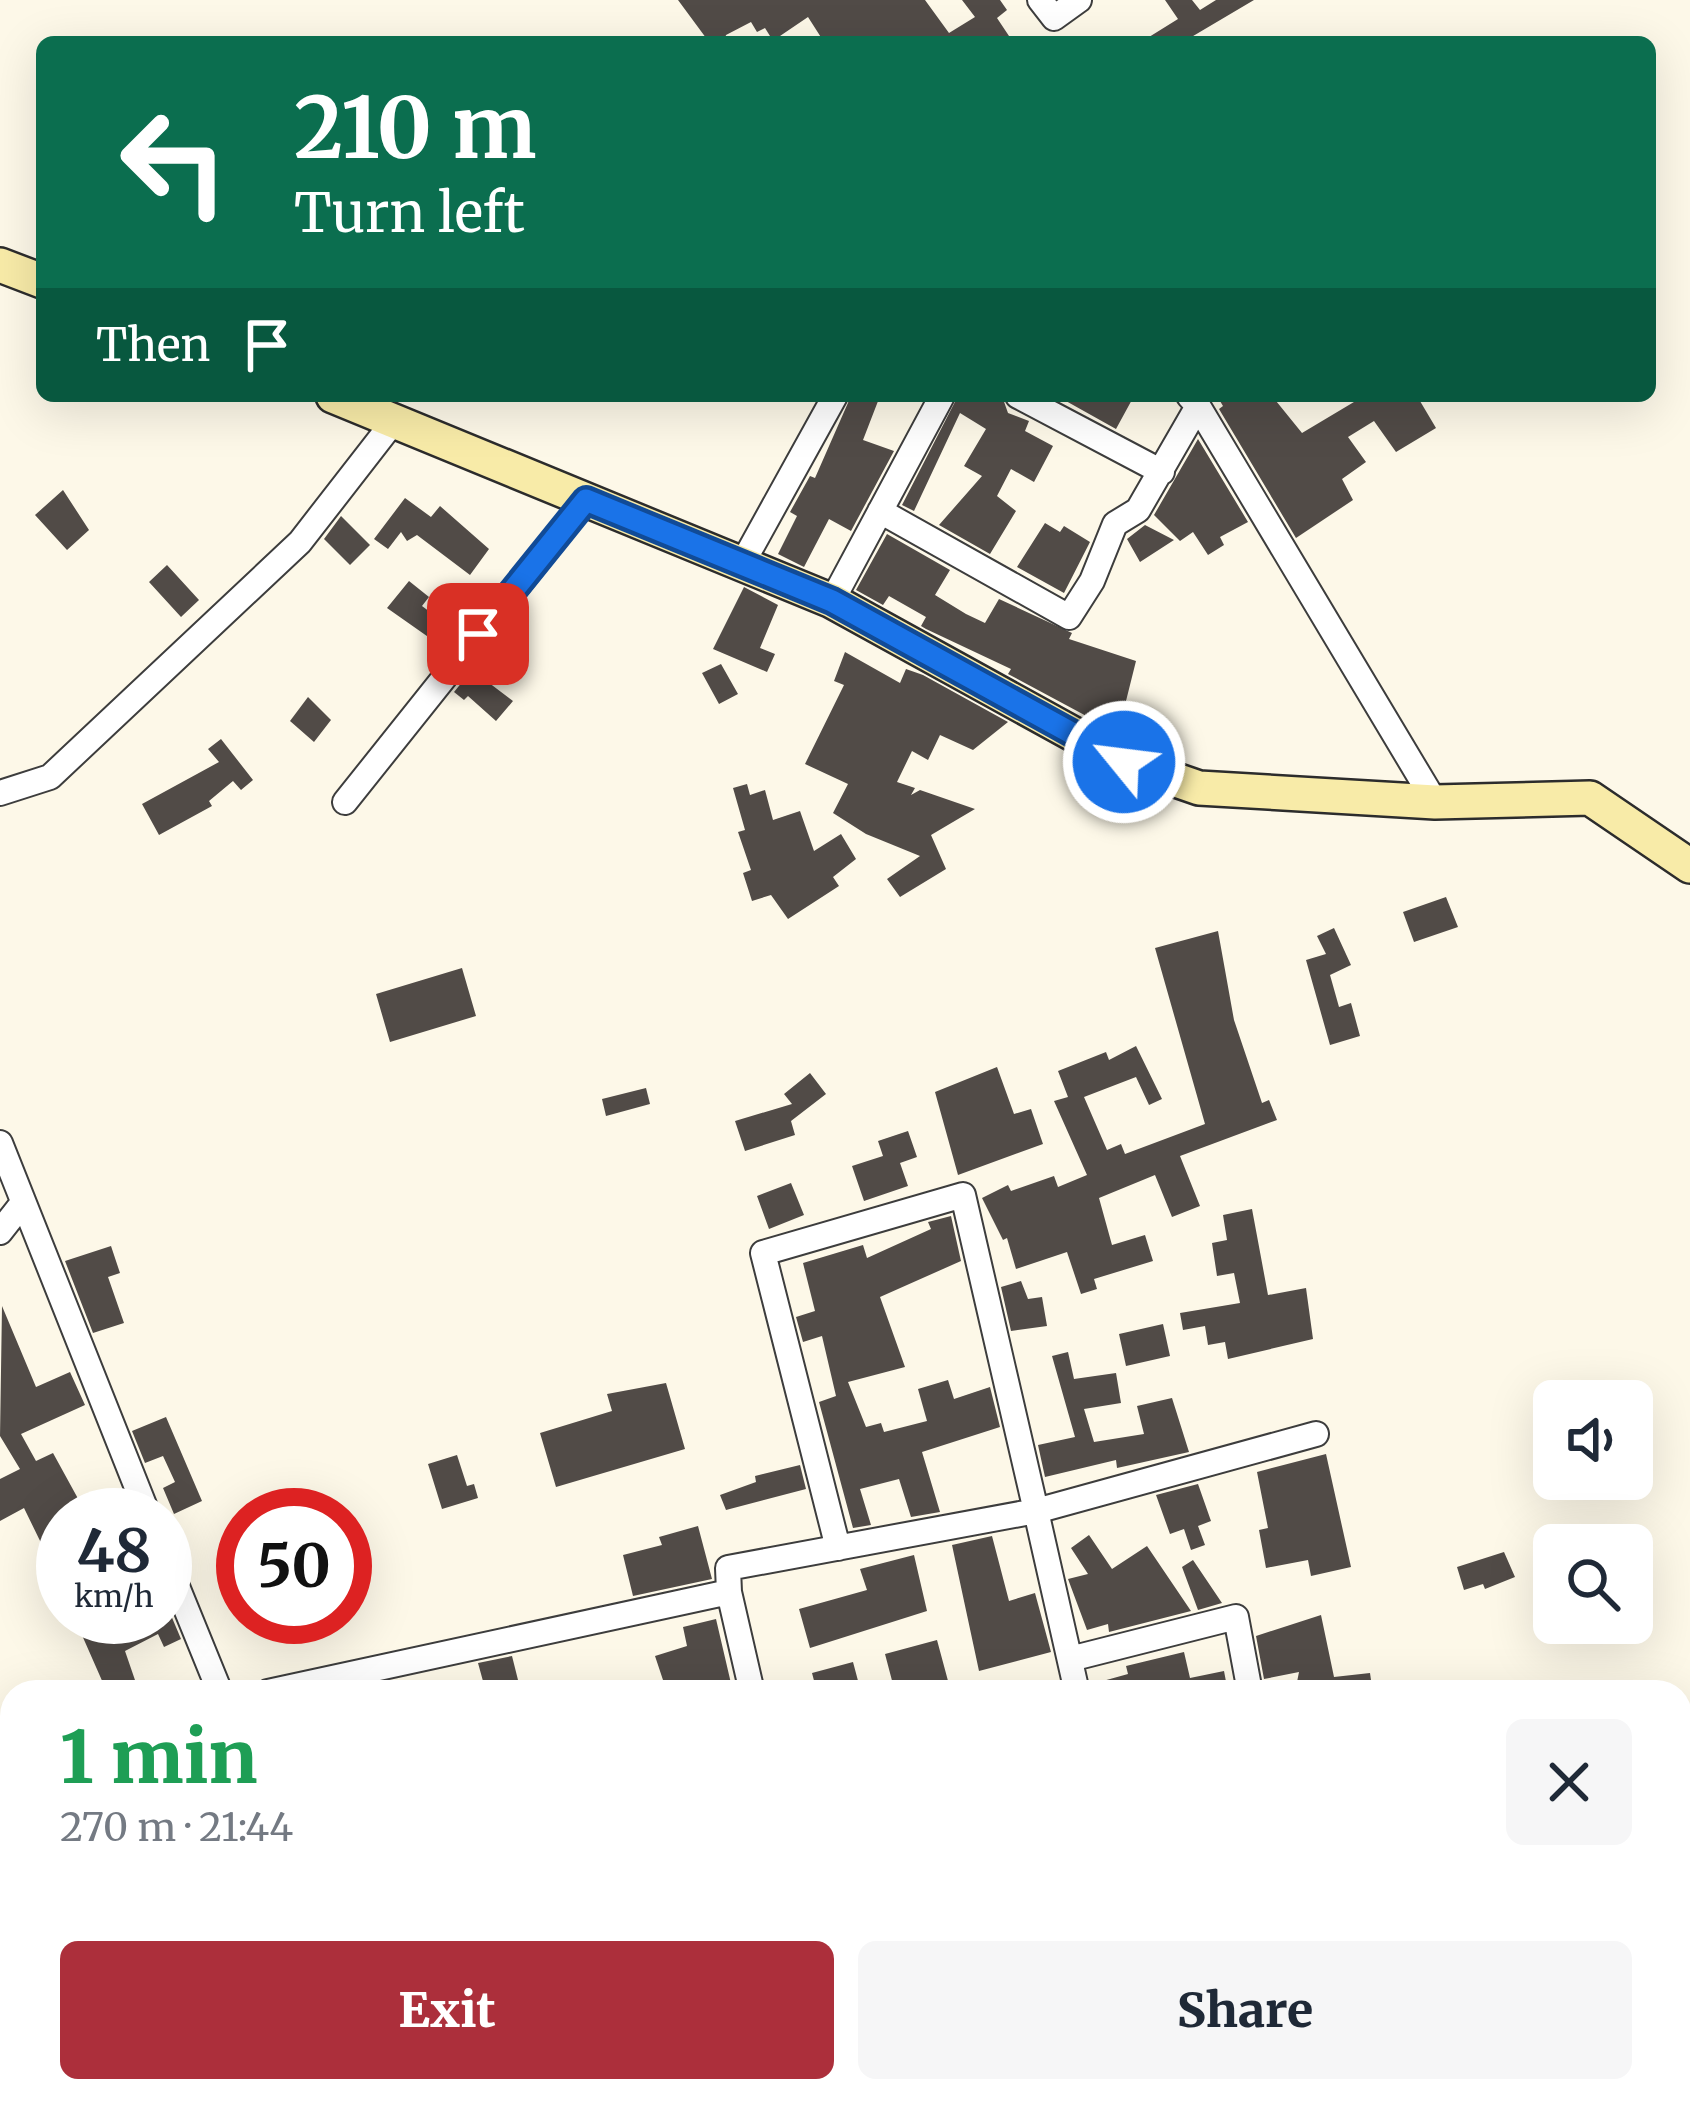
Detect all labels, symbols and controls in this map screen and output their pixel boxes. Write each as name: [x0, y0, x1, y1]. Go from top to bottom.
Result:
text: 210 m: [294, 75, 537, 181]
icon: left: [96, 84, 252, 240]
text: Turn left: [294, 179, 525, 247]
icon: arrive: [234, 312, 300, 378]
text: Then: [96, 317, 210, 373]
pin: [427, 583, 529, 685]
icon: arrive: [445, 601, 511, 667]
position arrow: [1061, 699, 1187, 825]
map controls: [1533, 1380, 1653, 1644]
button: sound: [1533, 1380, 1653, 1500]
speed limit sign: 50: [216, 1488, 372, 1644]
text: 48: [76, 1513, 152, 1588]
button: search: [1533, 1524, 1653, 1644]
text: km/h: [74, 1577, 154, 1615]
text: 1 min: [60, 1712, 257, 1803]
button: close: [1506, 1719, 1632, 1845]
text: 270 m · 21:44: [60, 1803, 293, 1852]
button: Exit: [60, 1941, 834, 2079]
button: Share: [858, 1941, 1632, 2079]

